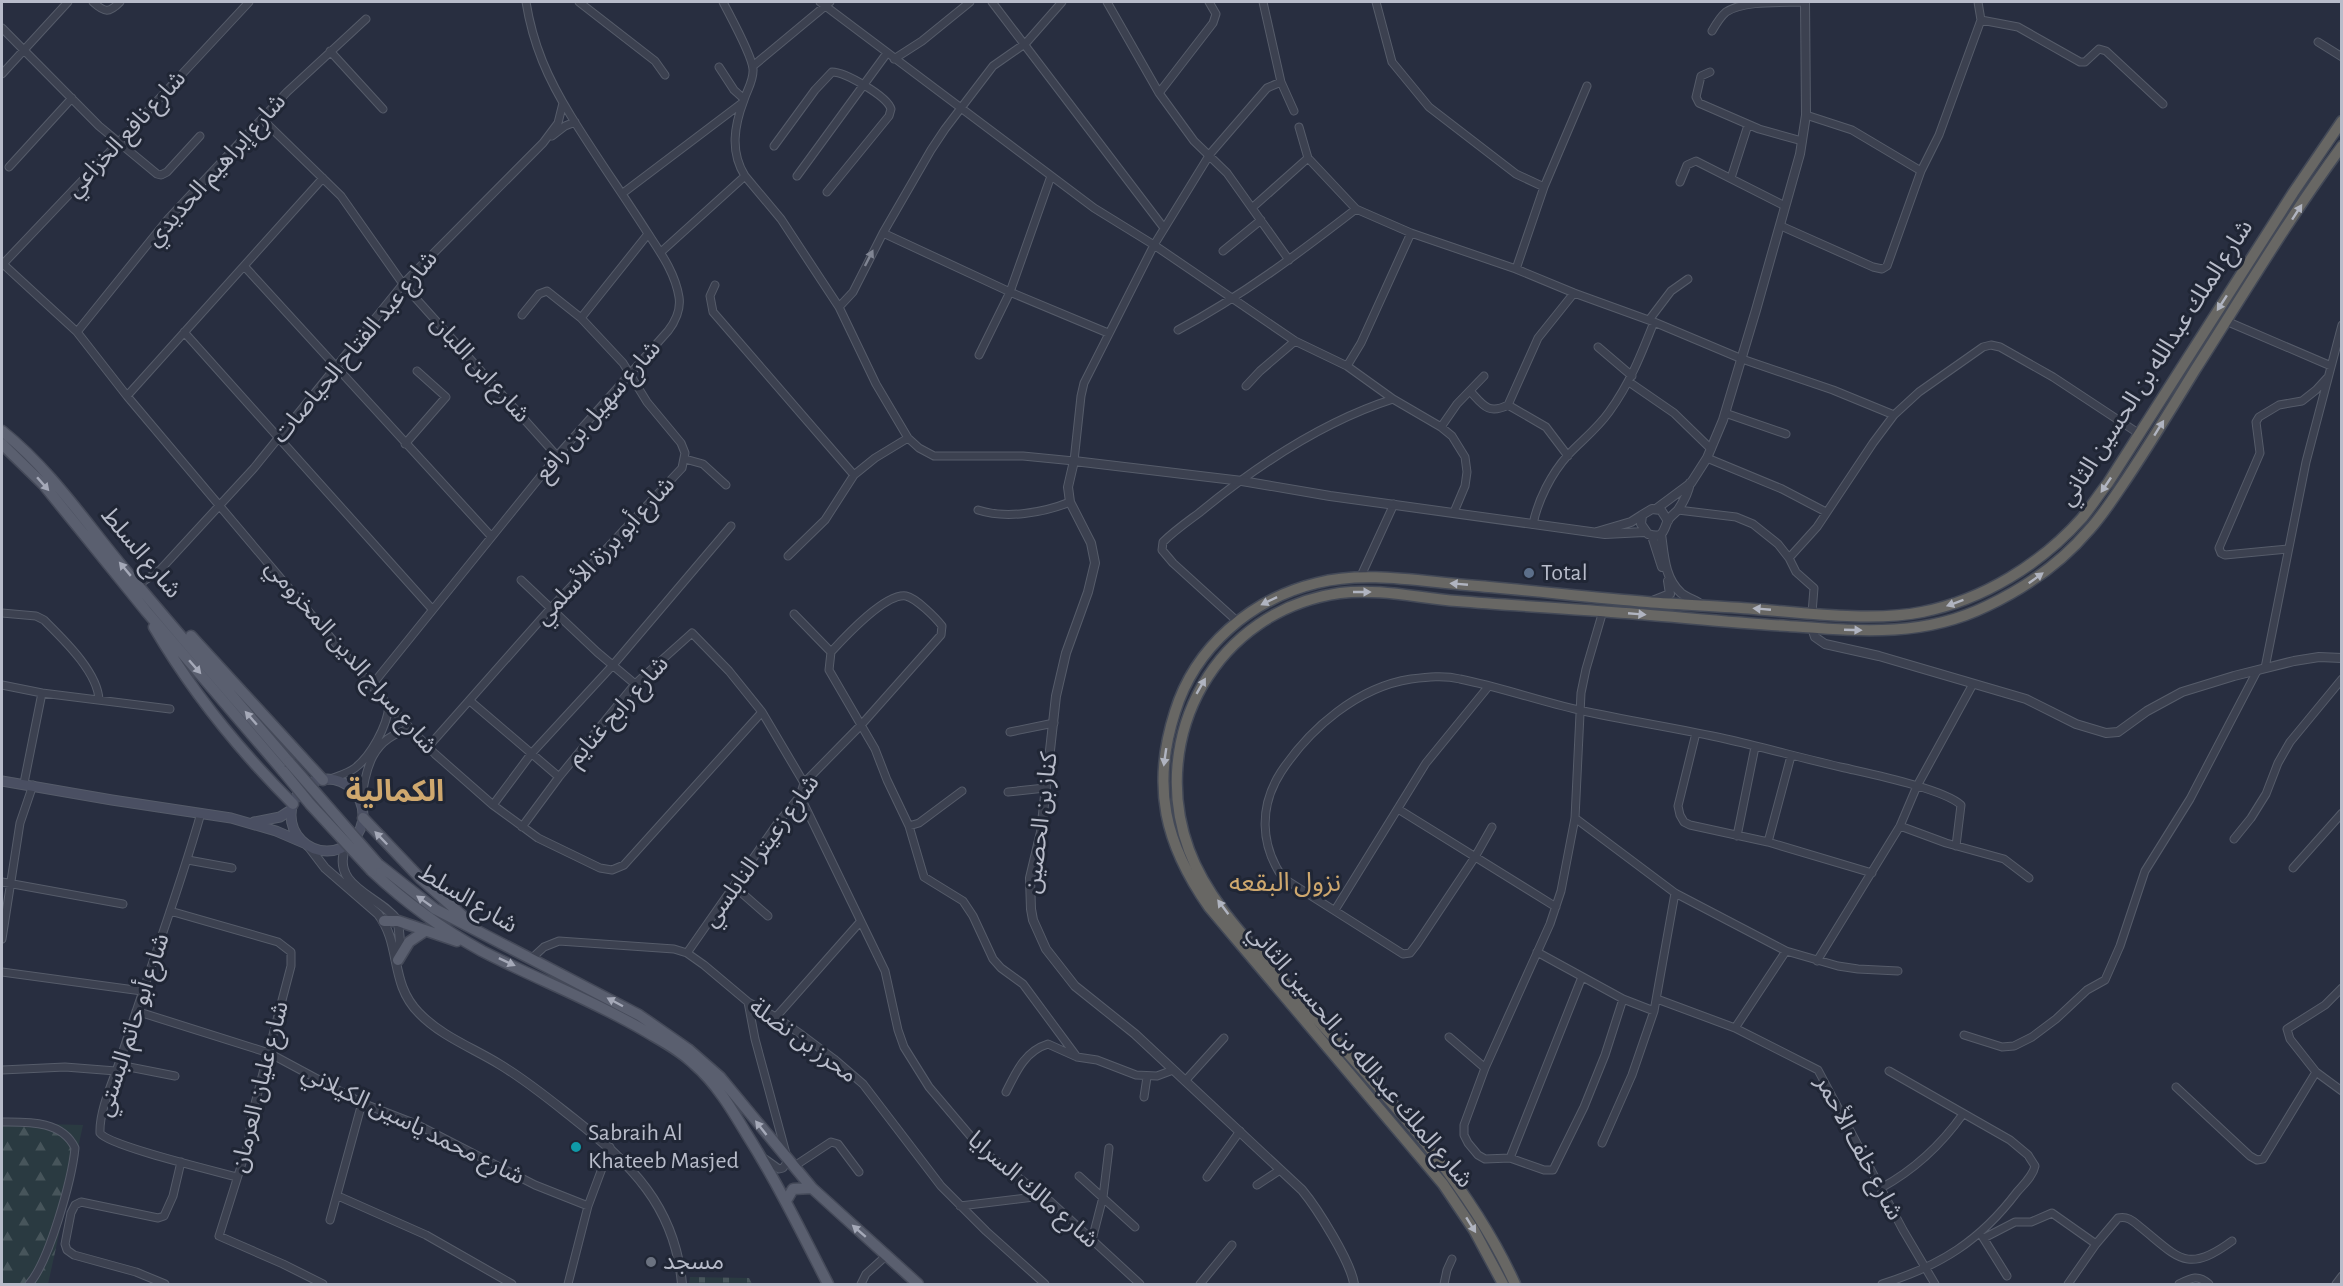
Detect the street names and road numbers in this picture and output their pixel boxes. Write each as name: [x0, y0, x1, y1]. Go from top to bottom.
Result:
street label: شارع نافع الخزاعي: [62, 66, 195, 206]
street label: شارع إبراهيم الحديدي: [142, 89, 295, 255]
street label: شارع الملك عبدالله بن الحسين الثاني: [2055, 216, 2262, 513]
street label: شارع عبد الفتاح الحياصات: [268, 246, 445, 450]
street label: شارع ابن اللبان: [423, 311, 534, 430]
street label: شارع سهيل بن رافع: [531, 336, 668, 488]
street label: شارع أبو برزة الأسلمي: [527, 469, 684, 633]
street label: شارع السلط: [93, 503, 186, 606]
street label: شارع سراج الدين المخزومي: [256, 555, 442, 762]
street label: شارع رابح غنايم: [563, 651, 676, 773]
street label: كناز بن الحصين: [1020, 750, 1063, 895]
street label: شارع زعيتر النابلسي: [698, 771, 828, 935]
street label: شارع السلط: [413, 860, 521, 941]
street label: شارع الملك عبدالله بن الحسين الثاني: [1239, 920, 1477, 1196]
street label: شارع أبو حاتم البستي: [87, 929, 179, 1121]
street label: محرز بن نضلة: [744, 994, 861, 1089]
street label: شارع عليان العرمان: [227, 999, 297, 1176]
street label: شارع محمد ياسين الكيلاني: [296, 1061, 528, 1194]
street label: شارع خلف الأحمر: [1807, 1070, 1910, 1226]
street label: شارع مالك السرايا: [961, 1127, 1103, 1256]

